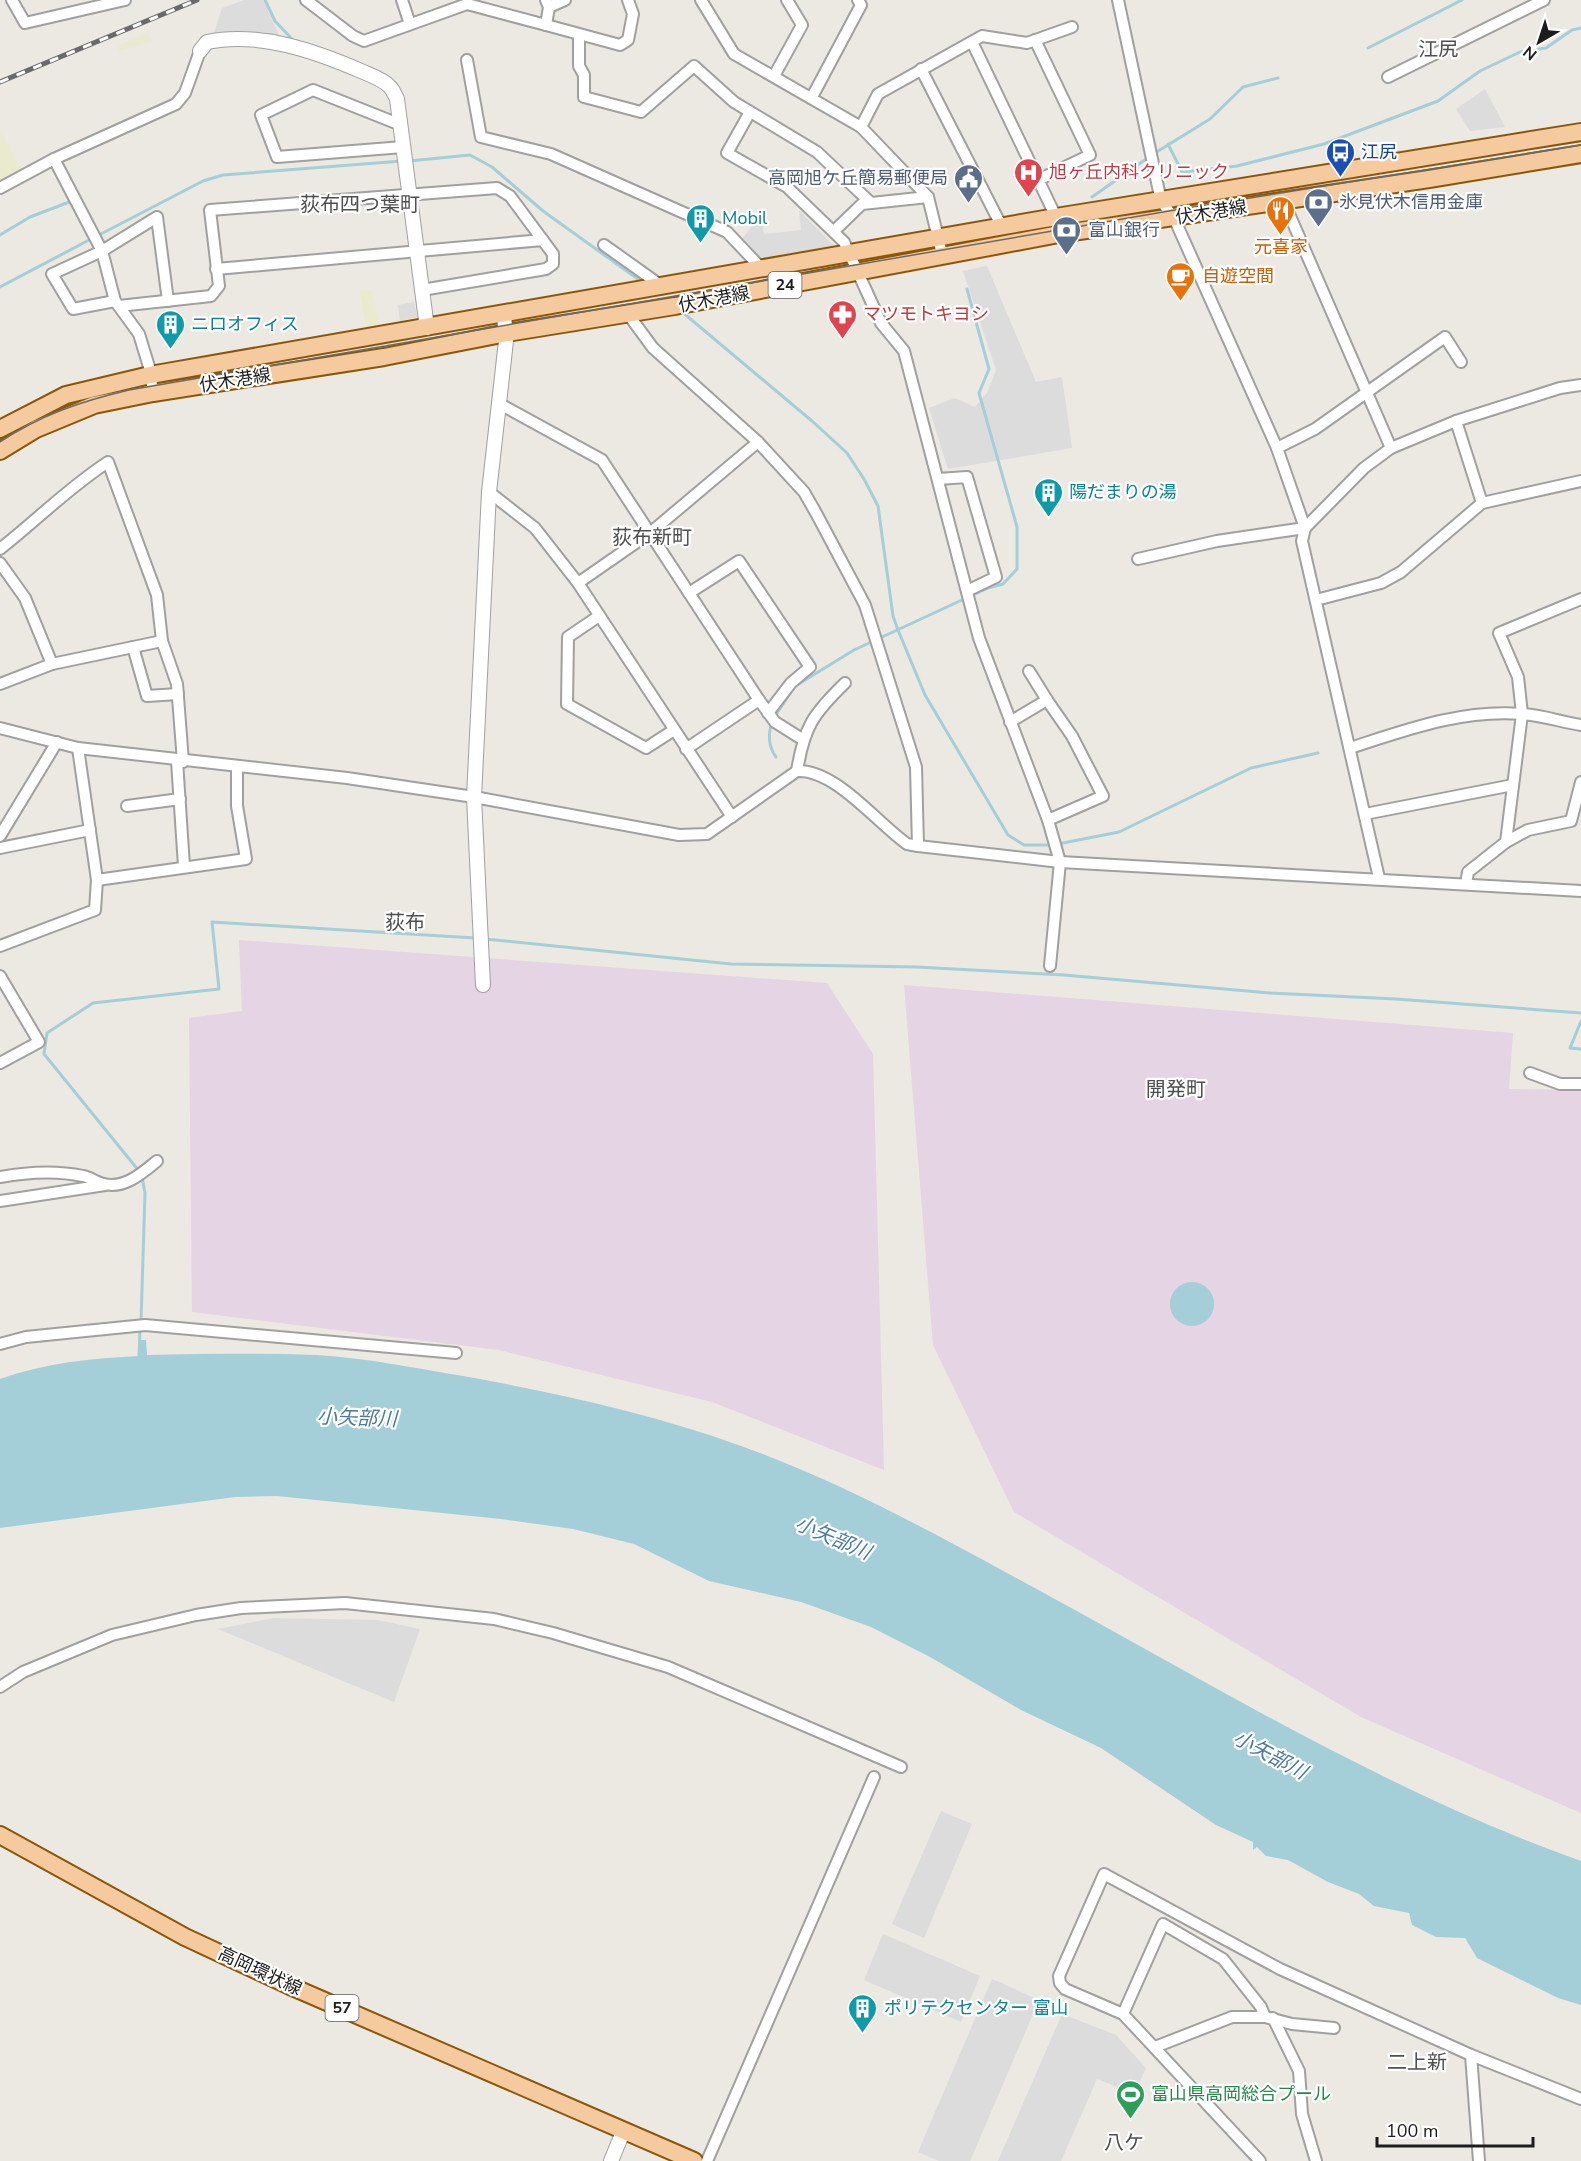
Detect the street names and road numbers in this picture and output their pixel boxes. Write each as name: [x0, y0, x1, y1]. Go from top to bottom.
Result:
street label: 伏木港線: [1174, 195, 1248, 229]
road number: 24: [768, 272, 802, 298]
street label: 伏木港線: [676, 280, 752, 318]
street label: 伏木港線: [198, 363, 272, 397]
street label: 高岡環状線: [214, 1941, 306, 2001]
road number: 57: [326, 1995, 358, 2021]

